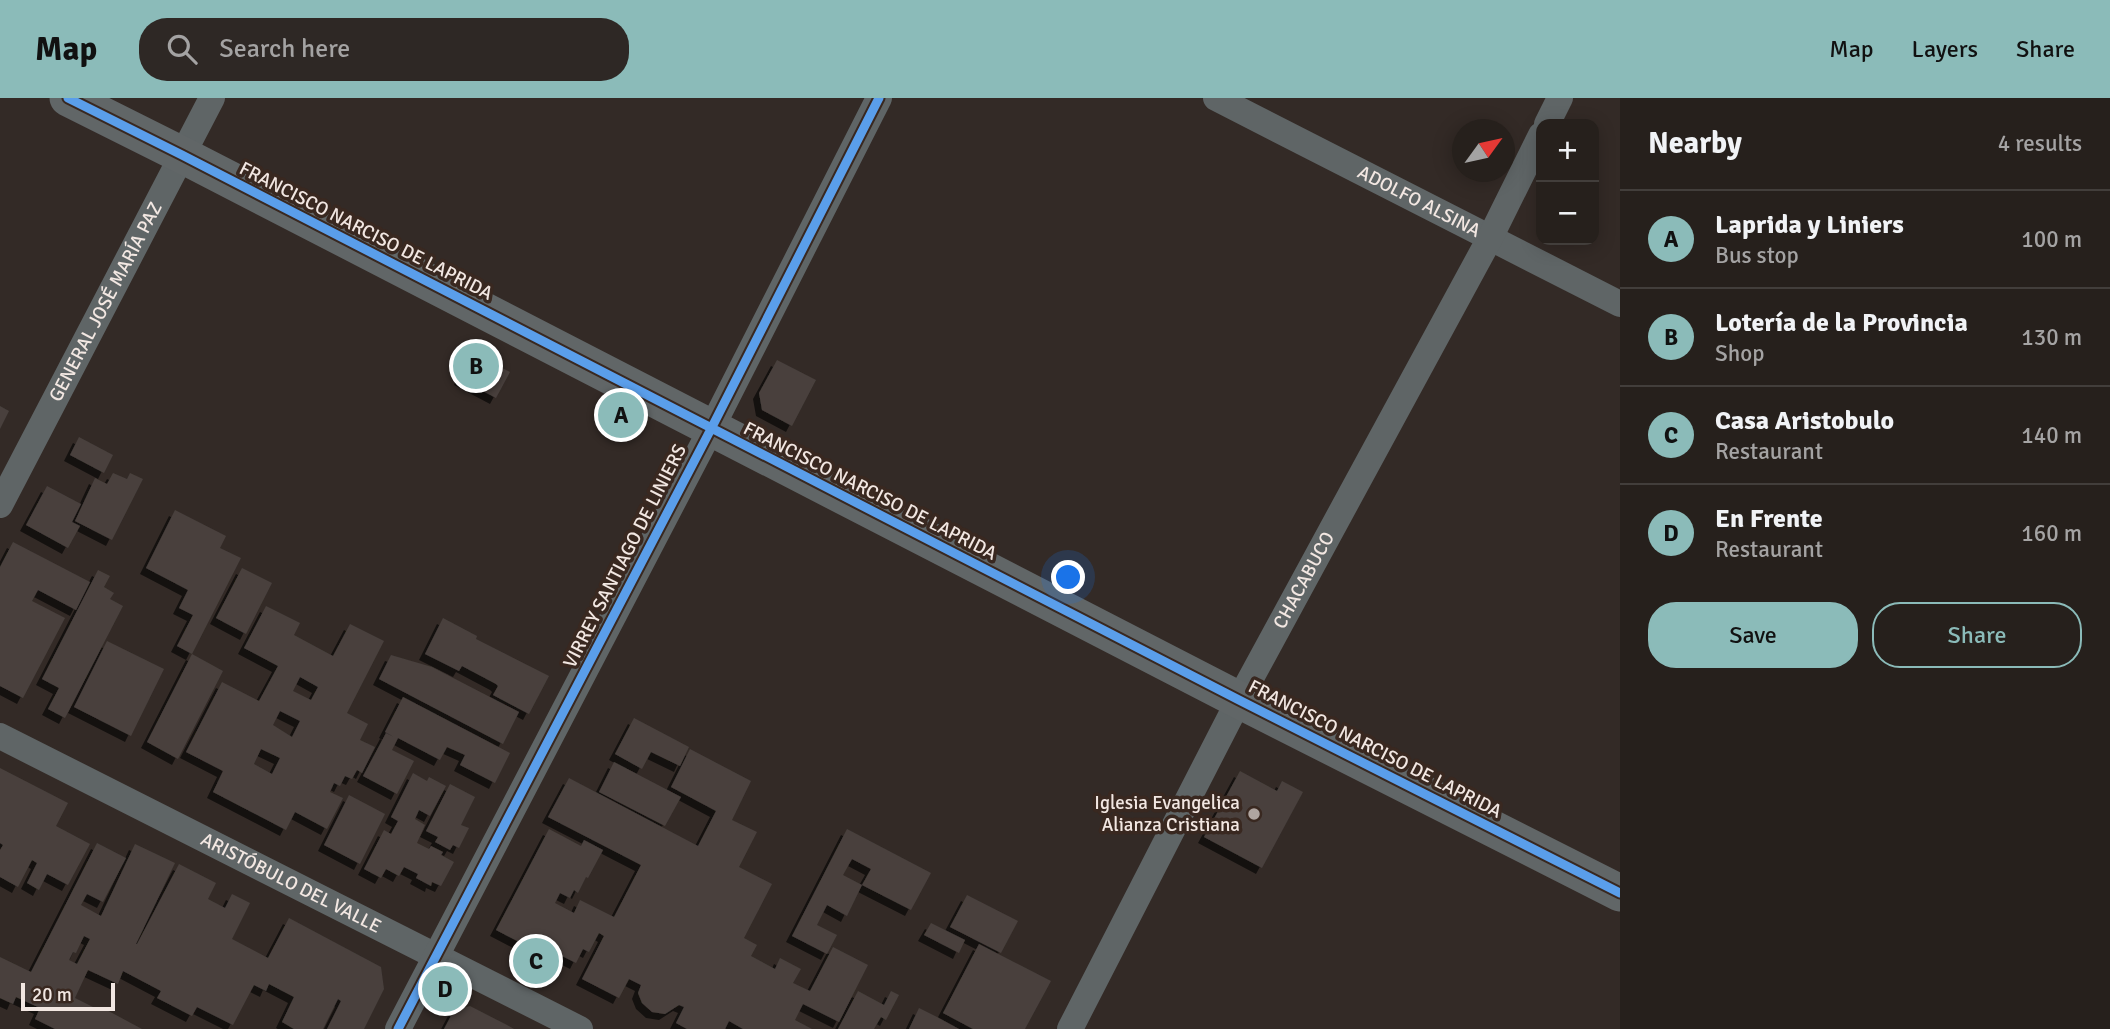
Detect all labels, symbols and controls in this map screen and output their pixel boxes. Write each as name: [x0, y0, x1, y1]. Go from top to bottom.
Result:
search box: [139, 18, 629, 81]
text: Map: [35, 29, 97, 70]
icon: search: [163, 30, 201, 68]
text: Search here: [219, 33, 350, 65]
text: Map: [1829, 34, 1874, 64]
text: Layers: [1912, 34, 1978, 64]
text: Share: [2016, 34, 2075, 64]
north arrow: [1452, 119, 1515, 182]
map controls: [1536, 119, 1599, 245]
button: +: [1536, 119, 1599, 182]
text: Nearby: [1648, 125, 1742, 162]
text: 4 results: [1998, 129, 2082, 158]
street label: FRANCISCO NARCISO DE LAPRIDA: [235, 156, 497, 306]
street label: ADOLFO ALSINA: [1354, 160, 1485, 243]
button: −: [1536, 182, 1599, 245]
street label: GENERAL JOSÉ MARÍA PAZ: [44, 198, 168, 406]
text: Laprida y Liniers: [1715, 209, 1904, 241]
text: A: [1664, 225, 1678, 254]
text: 100 m: [2021, 225, 2082, 254]
text: Bus stop: [1715, 241, 1799, 270]
text: Lotería de la Provincia: [1715, 307, 1968, 339]
text: B: [1664, 323, 1678, 352]
text: 130 m: [2021, 323, 2082, 352]
text: Shop: [1715, 339, 1764, 368]
pin: B: [453, 340, 499, 392]
pin: A: [598, 389, 644, 441]
text: Casa Aristobulo: [1715, 405, 1894, 437]
street label: FRANCISCO NARCISO DE LAPRIDA: [739, 416, 1001, 566]
text: C: [1664, 421, 1678, 450]
text: 140 m: [2021, 421, 2082, 450]
text: Restaurant: [1715, 437, 1823, 466]
street label: VIRREY SANTIAGO DE LINIERS: [558, 440, 692, 672]
text: En Frente: [1715, 503, 1823, 535]
text: D: [1663, 519, 1679, 548]
text: 160 m: [2021, 519, 2082, 548]
street label: CHACABUCO: [1268, 528, 1340, 633]
text: Restaurant: [1715, 535, 1823, 564]
your location: [1051, 560, 1085, 594]
button: Save: [1648, 602, 1858, 668]
button: Share: [1872, 602, 2082, 668]
street label: FRANCISCO NARCISO DE LAPRIDA: [1244, 674, 1506, 824]
place label: Iglesia Evangelica Alianza Cristiana: [1094, 791, 1240, 837]
marker: Iglesia Evangelica Alianza Cristiana: [1246, 806, 1262, 822]
street label: ARISTÓBULO DEL VALLE: [197, 827, 385, 939]
pin: C: [513, 935, 559, 987]
pin: D: [422, 963, 468, 1015]
scale bar: [21, 980, 116, 1012]
text: 20 m: [32, 983, 72, 1007]

